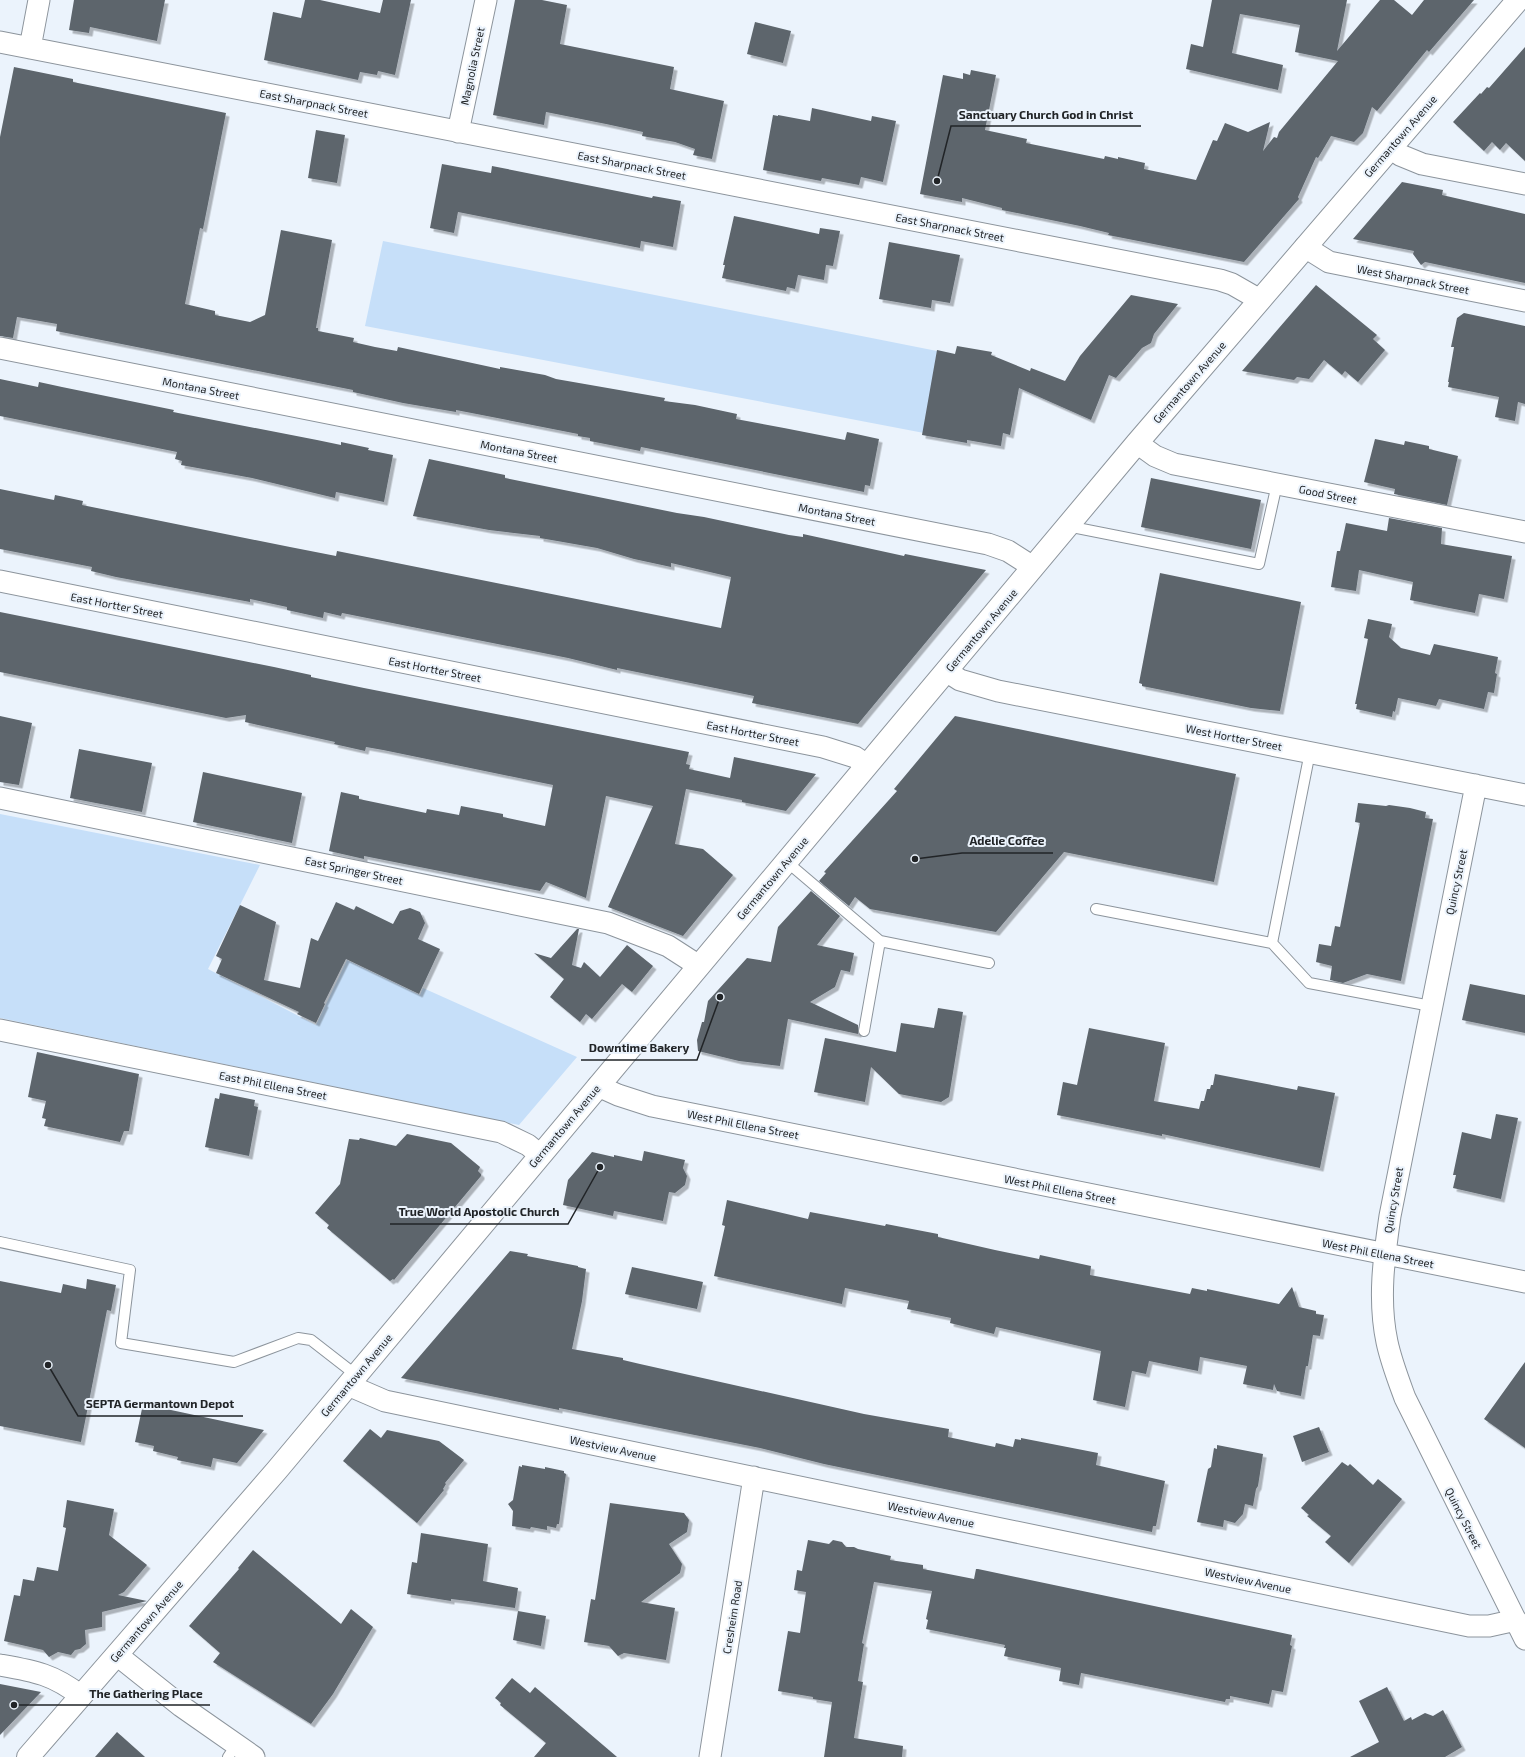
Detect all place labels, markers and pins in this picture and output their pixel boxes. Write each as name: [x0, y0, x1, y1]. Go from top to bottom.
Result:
callout: Sanctuary Church God in Christ: [951, 102, 1141, 126]
callout: Adelie Coffee: [962, 829, 1053, 853]
callout: Downtime Bakery: [581, 1036, 697, 1060]
callout: True World Apostolic Church: [390, 1200, 568, 1224]
callout: SEPTA Germantown Depot: [78, 1392, 243, 1416]
callout: The Gathering Place: [81, 1681, 210, 1705]

